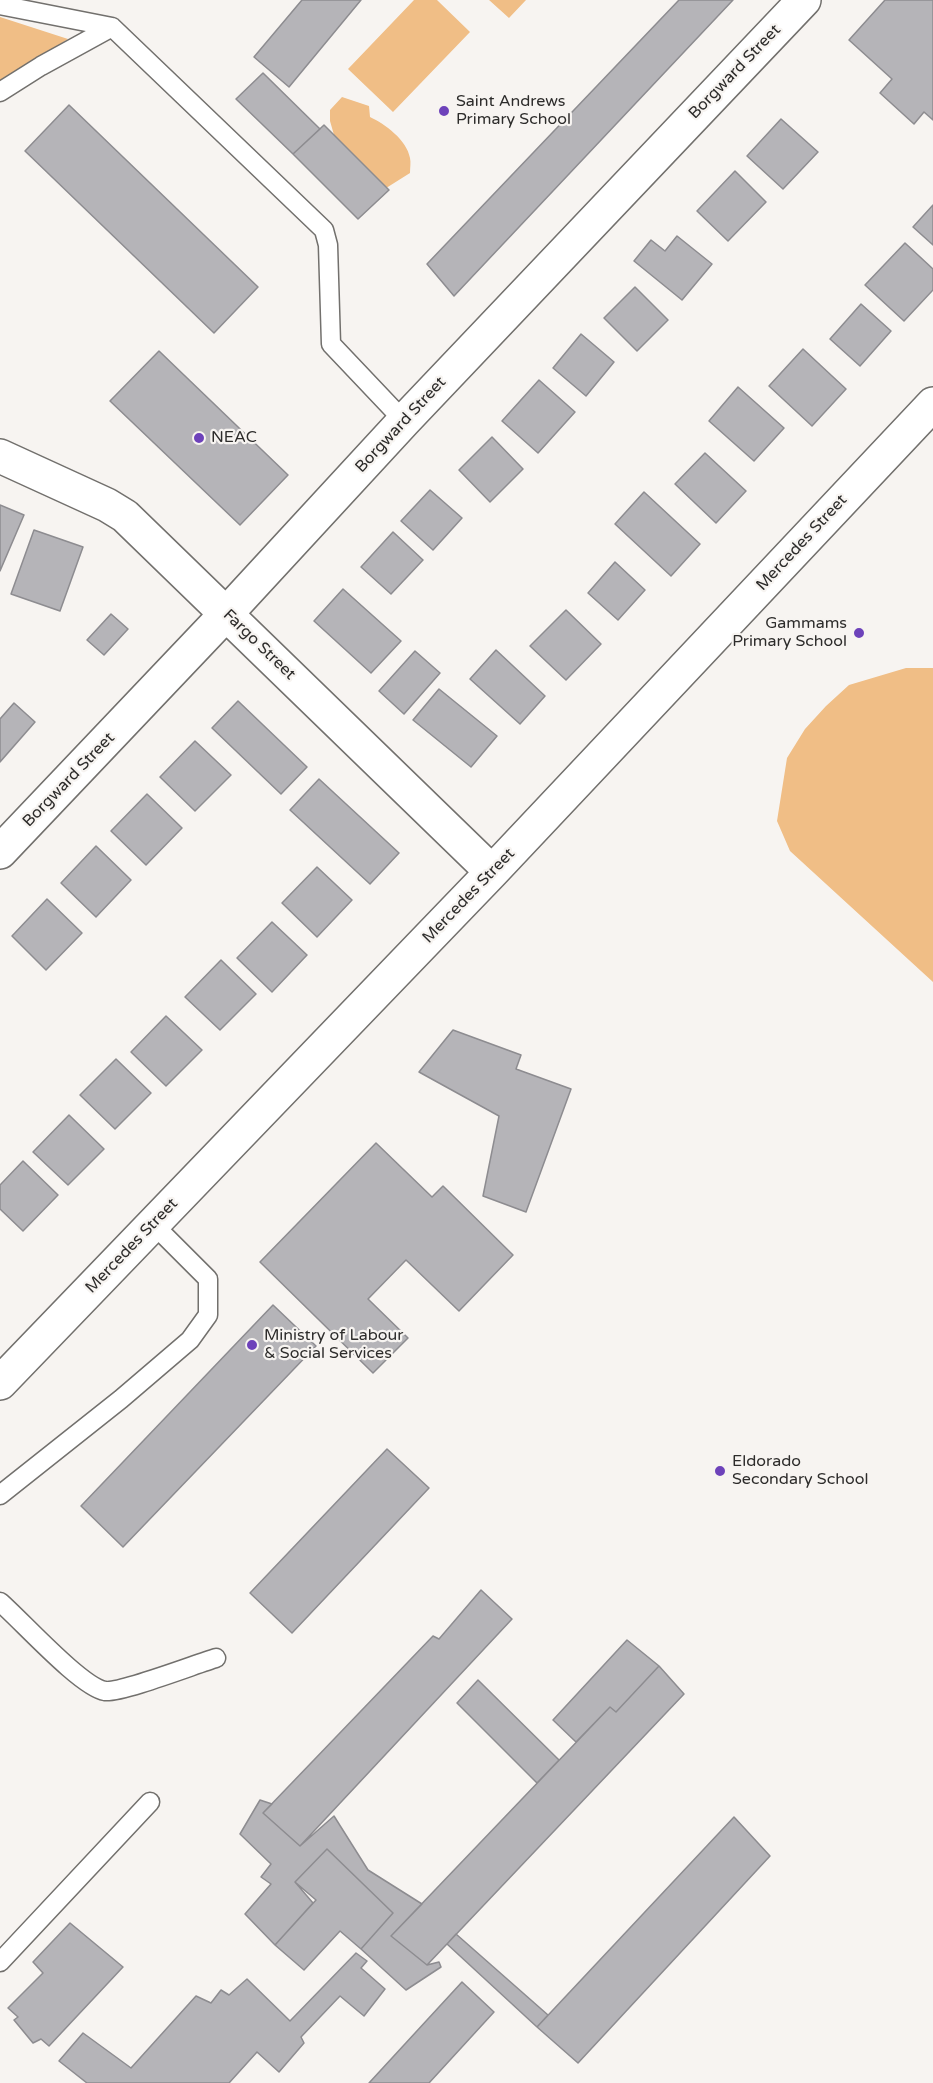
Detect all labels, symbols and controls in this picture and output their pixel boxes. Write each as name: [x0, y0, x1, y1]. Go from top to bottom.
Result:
street label: Borgward Street: [685, 21, 785, 123]
place label: Saint Andrews Primary School: [456, 92, 571, 130]
marker: Saint Andrews Primary School: [437, 104, 451, 118]
street label: Borgward Street: [352, 373, 450, 477]
place label: NEAC: [211, 428, 257, 448]
marker: NEAC: [192, 431, 206, 445]
street label: Mercedes Street: [753, 491, 851, 595]
street label: Fargo Street: [219, 606, 299, 684]
place label: Gammams Primary School: [732, 614, 847, 652]
marker: Gammams Primary School: [852, 626, 866, 640]
street label: Borgward Street: [19, 729, 119, 831]
street label: Mercedes Street: [419, 845, 519, 947]
street label: Mercedes Street: [82, 1195, 182, 1297]
place label: Ministry of Labour & Social Services: [264, 1326, 403, 1364]
marker: Ministry of Labour & Social Services: [245, 1338, 259, 1352]
place label: Eldorado Secondary School: [732, 1452, 868, 1490]
marker: Eldorado Secondary School: [713, 1464, 727, 1478]

